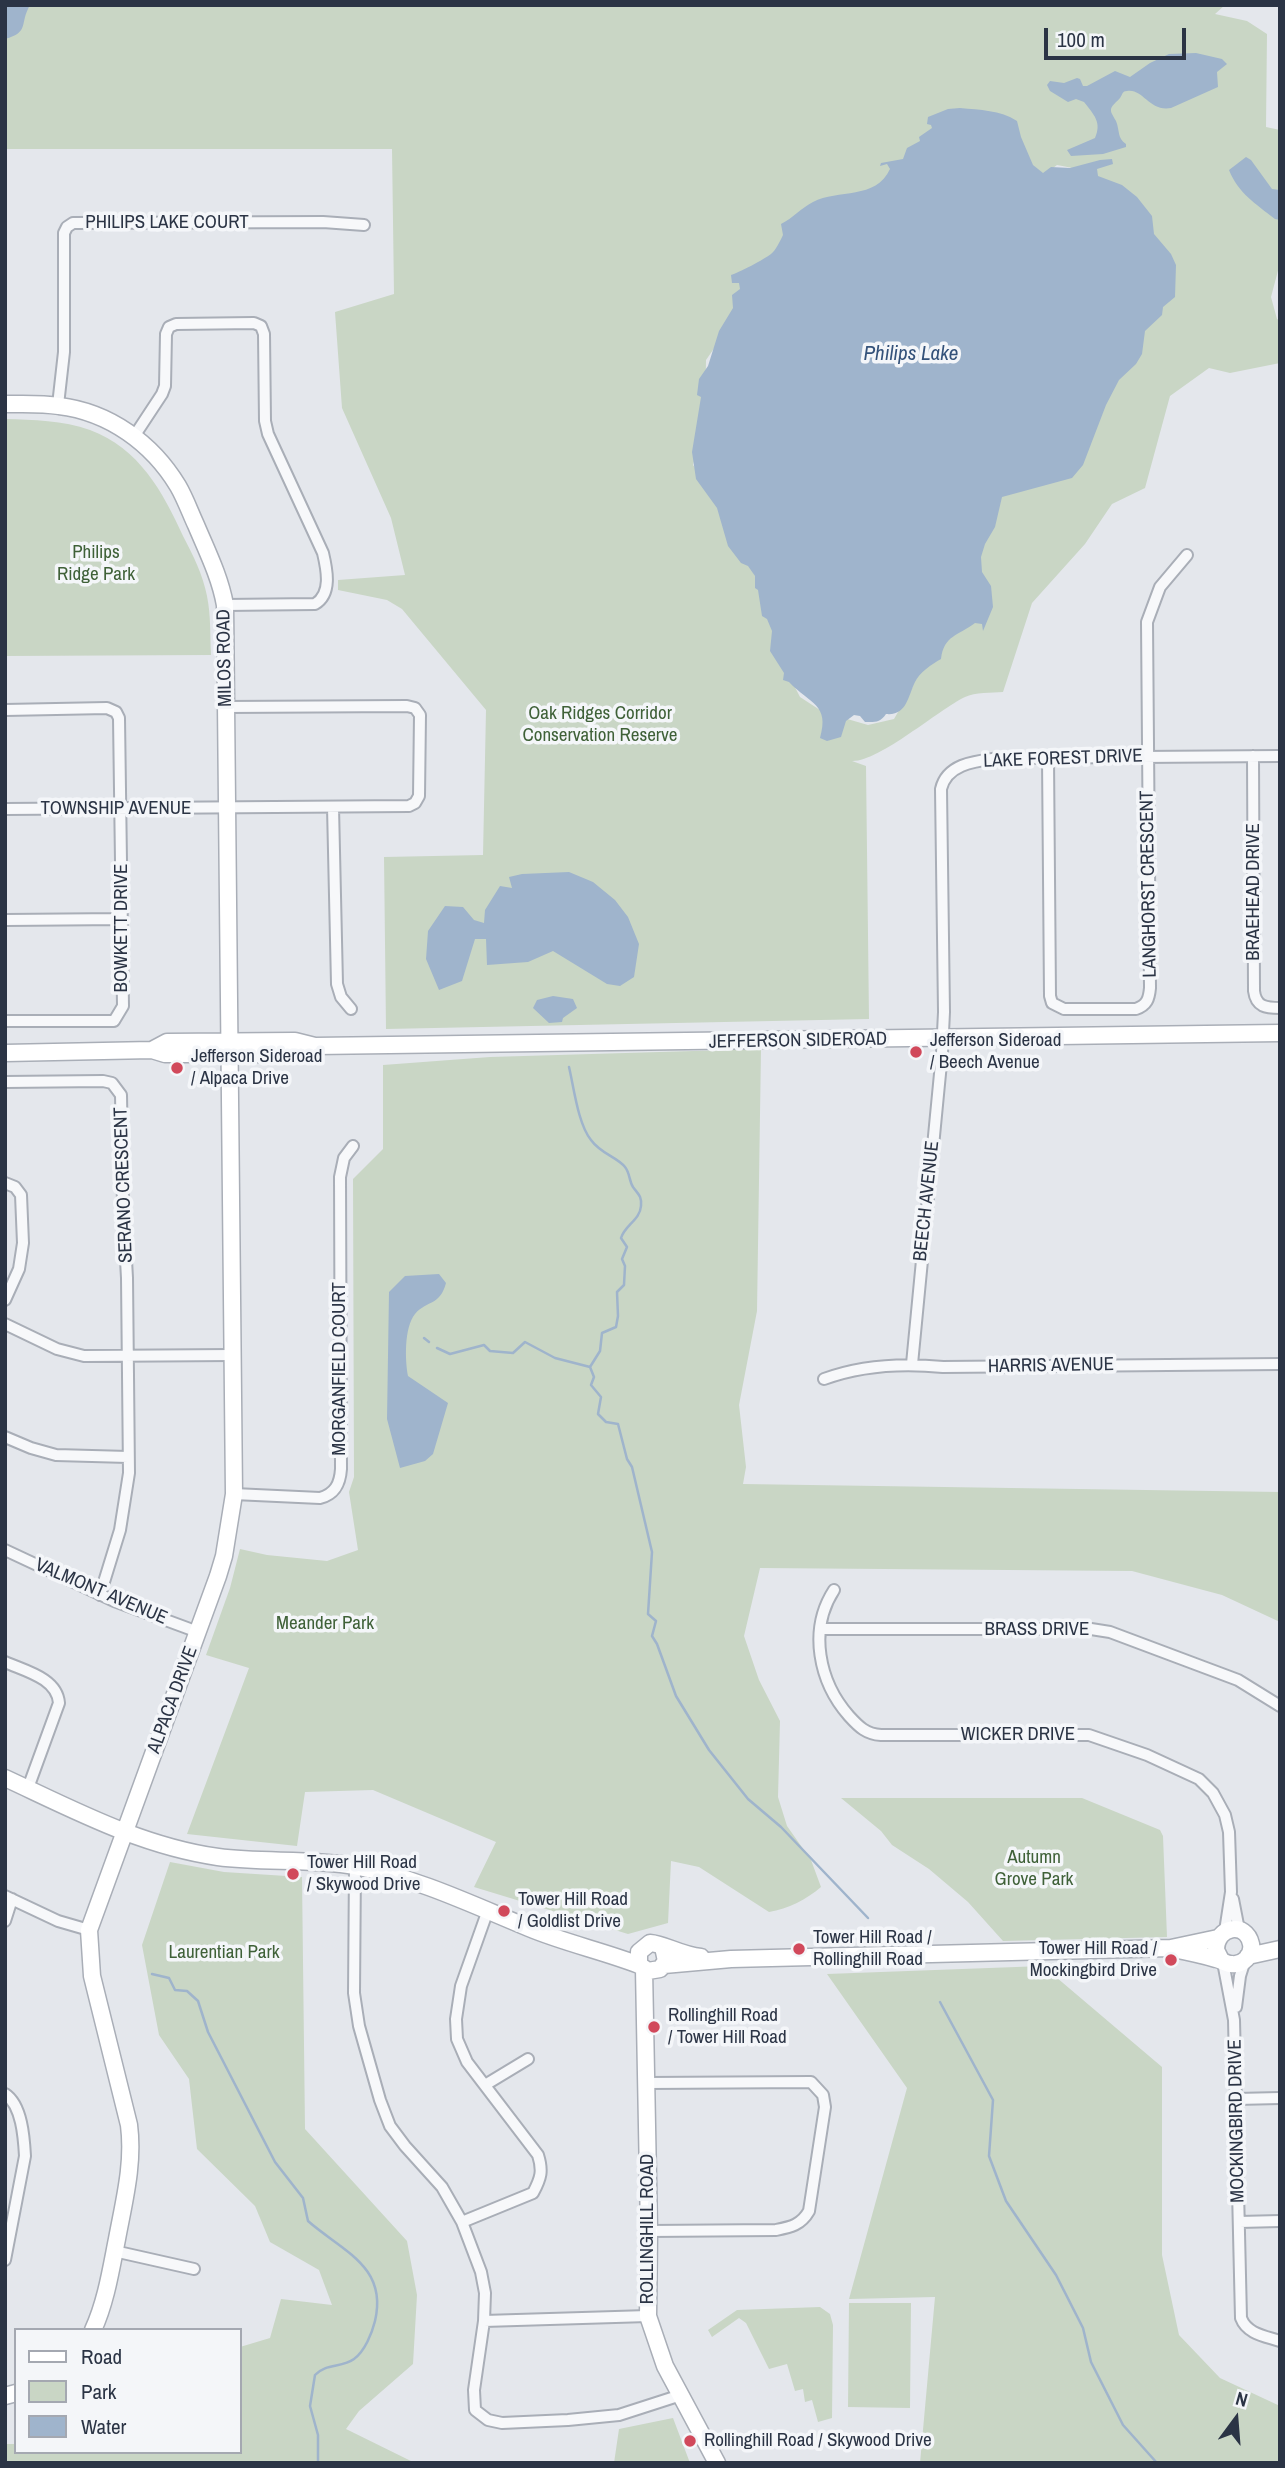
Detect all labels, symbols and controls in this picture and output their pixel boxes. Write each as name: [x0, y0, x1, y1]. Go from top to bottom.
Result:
scale bar: [1047, 14, 1189, 58]
text: 100 m: [1057, 25, 1105, 54]
street label: PHILIPS LAKE COURT: [85, 212, 249, 234]
water label: Philips Lake: [864, 341, 958, 367]
park label: Philips Ridge Park: [57, 542, 135, 586]
street label: MILOS ROAD: [213, 609, 237, 707]
park label: Oak Ridges Corridor Conservation Reserve: [522, 703, 678, 747]
street label: LAKE FOREST DRIVE: [983, 745, 1143, 773]
street label: LANGHORST CRESCENT: [1136, 790, 1162, 978]
street label: TOWNSHIP AVENUE: [41, 798, 191, 820]
street label: BRAEHEAD DRIVE: [1243, 823, 1265, 961]
street label: BOWKETT DRIVE: [111, 864, 133, 992]
street label: JEFFERSON SIDEROAD: [709, 1028, 887, 1054]
place label: Jefferson Sideroad / Beech Avenue: [930, 1030, 1061, 1074]
marker: Jefferson Sideroad / Beech Avenue: [908, 1044, 924, 1060]
place label: Jefferson Sideroad / Alpaca Drive: [191, 1046, 322, 1090]
marker: Jefferson Sideroad / Alpaca Drive: [169, 1060, 185, 1076]
street label: SERANO CRESCENT: [110, 1107, 138, 1263]
street label: BEECH AVENUE: [909, 1140, 945, 1262]
street label: MORGANFIELD COURT: [329, 1282, 351, 1456]
street label: HARRIS AVENUE: [988, 1354, 1114, 1378]
street label: VALMONT AVENUE: [31, 1554, 171, 1630]
park label: Meander Park: [276, 1613, 374, 1635]
street label: BRASS DRIVE: [985, 1619, 1089, 1641]
street label: ALPACA DRIVE: [143, 1643, 203, 1757]
street label: WICKER DRIVE: [961, 1724, 1075, 1746]
park label: Autumn Grove Park: [995, 1847, 1073, 1891]
place label: Tower Hill Road / Skywood Drive: [307, 1852, 420, 1896]
marker: Tower Hill Road / Skywood Drive: [285, 1866, 301, 1882]
place label: Tower Hill Road / Goldlist Drive: [518, 1889, 628, 1933]
marker: Tower Hill Road / Goldlist Drive: [496, 1903, 512, 1919]
place label: Tower Hill Road / Rollinghill Road: [813, 1927, 932, 1971]
place label: Tower Hill Road / Mockingbird Drive: [1030, 1938, 1157, 1982]
marker: Tower Hill Road / Rollinghill Road: [791, 1941, 807, 1957]
park label: Laurentian Park: [169, 1942, 279, 1964]
marker: Tower Hill Road / Mockingbird Drive: [1163, 1952, 1179, 1968]
place label: Rollinghill Road / Tower Hill Road: [668, 2005, 787, 2049]
marker: Rollinghill Road / Tower Hill Road: [646, 2019, 662, 2035]
street label: MOCKINGBIRD DRIVE: [1224, 2039, 1250, 2203]
street label: ROLLINGHILL ROAD: [637, 2154, 659, 2304]
legend: [14, 2328, 242, 2454]
text: Road: [81, 2342, 122, 2371]
text: Park: [81, 2377, 116, 2406]
north arrow: [1201, 2384, 1271, 2454]
text: N: [1233, 2385, 1251, 2413]
text: Water: [81, 2412, 126, 2441]
place label: Rollinghill Road / Skywood Drive: [704, 2430, 932, 2452]
marker: Rollinghill Road / Skywood Drive: [682, 2433, 698, 2449]

